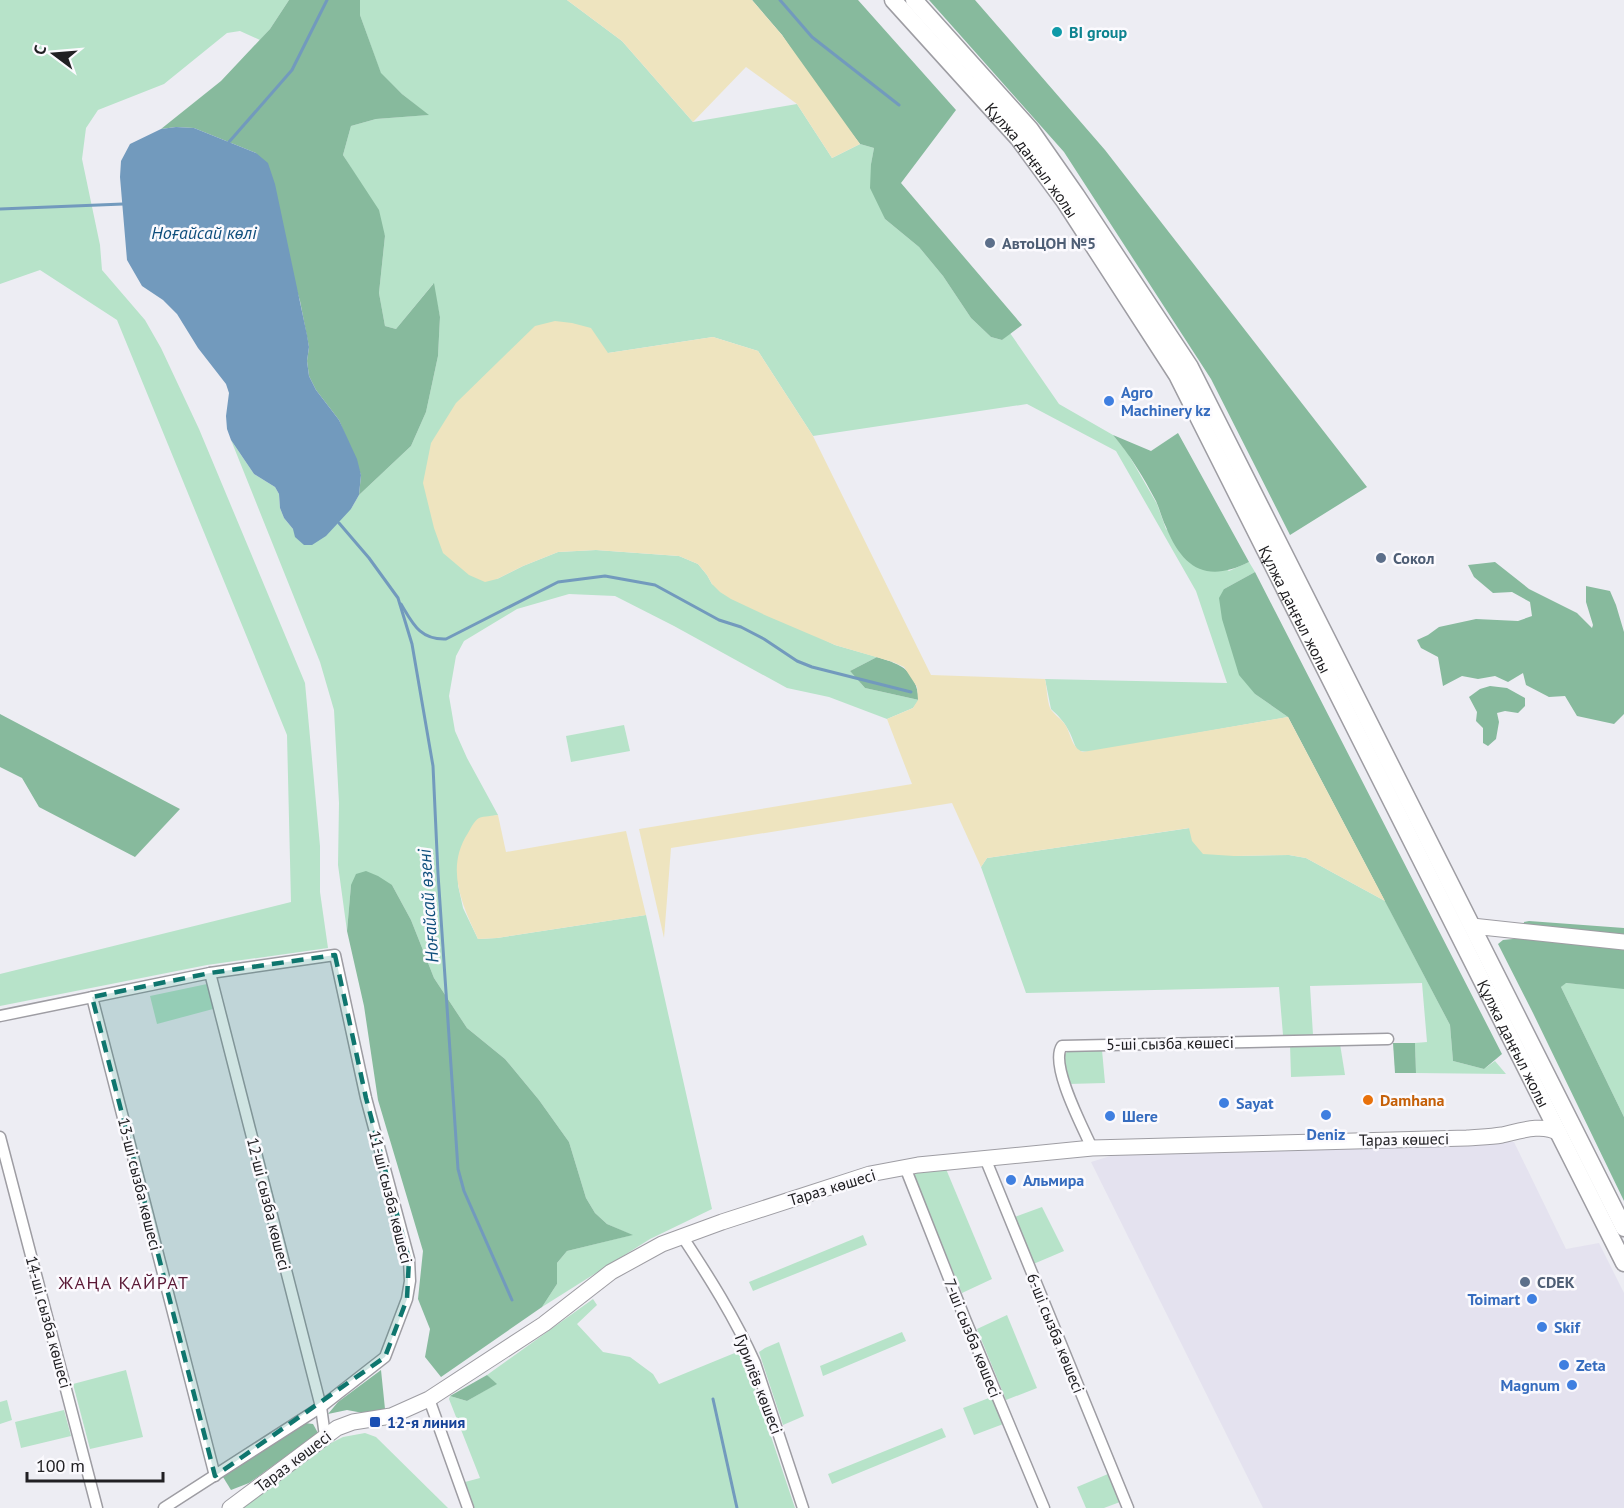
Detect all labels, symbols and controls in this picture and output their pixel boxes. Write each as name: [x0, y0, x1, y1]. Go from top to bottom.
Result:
place label: BI group: [1069, 22, 1127, 42]
north arrow: [24, 24, 84, 84]
marker: BI group: [1050, 25, 1064, 39]
text: С: [29, 43, 50, 57]
street label: Құлжа даңғыл жолы: [981, 98, 1082, 221]
water label: Ноғайсай көлі: [151, 221, 258, 244]
place label: АвтоЦОН №5: [1002, 233, 1096, 253]
marker: АвтоЦОН №5: [983, 236, 997, 250]
place label: Agro Machinery kz: [1121, 382, 1210, 420]
marker: Agro Machinery kz: [1102, 394, 1116, 408]
street label: Құлжа даңғыл жолы: [1254, 542, 1335, 676]
place label: Сокол: [1393, 548, 1434, 568]
marker: Сокол: [1374, 551, 1388, 565]
water label: Ноғайсай өзені: [412, 847, 443, 964]
street label: Құлжа даңғыл жолы: [1473, 976, 1554, 1111]
street label: 5-ші сызба көшесі: [1106, 1032, 1234, 1054]
place label: Damhana: [1380, 1090, 1445, 1110]
place label: Sayat: [1236, 1093, 1274, 1113]
marker: Damhana: [1361, 1093, 1375, 1107]
marker: Sayat: [1217, 1096, 1231, 1110]
place label: Шеге: [1122, 1106, 1158, 1126]
marker: Deniz: [1319, 1108, 1333, 1122]
marker: Шеге: [1103, 1109, 1117, 1123]
street label: 13-ші сызба көшесі: [114, 1115, 166, 1253]
place label: Deniz: [1307, 1124, 1345, 1144]
street label: 11-ші сызба көшесі: [365, 1128, 417, 1266]
street label: Тараз көшесі: [1359, 1128, 1449, 1150]
street label: 12-ші сызба көшесі: [243, 1135, 295, 1273]
street label: Тараз көшесі: [786, 1164, 878, 1210]
place label: Альмира: [1023, 1170, 1084, 1190]
marker: Альмира: [1004, 1173, 1018, 1187]
street label: 14-ші сызба көшесі: [22, 1254, 76, 1390]
street label: 6-ші сызба көшесі: [1023, 1270, 1089, 1396]
district label: ЖАҢА ҚАЙРАТ: [58, 1271, 189, 1294]
place label: CDEK: [1537, 1272, 1575, 1292]
marker: CDEK: [1518, 1275, 1532, 1289]
street label: 7-ші сызба көшесі: [940, 1276, 1006, 1400]
place label: Toimart: [1468, 1289, 1520, 1309]
marker: Toimart: [1525, 1292, 1539, 1306]
place label: Skif: [1554, 1317, 1581, 1337]
marker: Skif: [1535, 1320, 1549, 1334]
street label: Гурилёв көшесі: [731, 1331, 787, 1437]
place label: Zeta: [1576, 1355, 1606, 1375]
marker: Zeta: [1557, 1358, 1571, 1372]
place label: Magnum: [1500, 1375, 1560, 1395]
marker: Magnum: [1565, 1378, 1579, 1392]
place label: 12-я линия: [387, 1412, 465, 1432]
marker: 12-я линия: [368, 1415, 382, 1429]
street label: Тараз көшесі: [251, 1426, 335, 1496]
scale bar: [27, 1445, 164, 1483]
text: 100 m: [36, 1454, 85, 1477]

